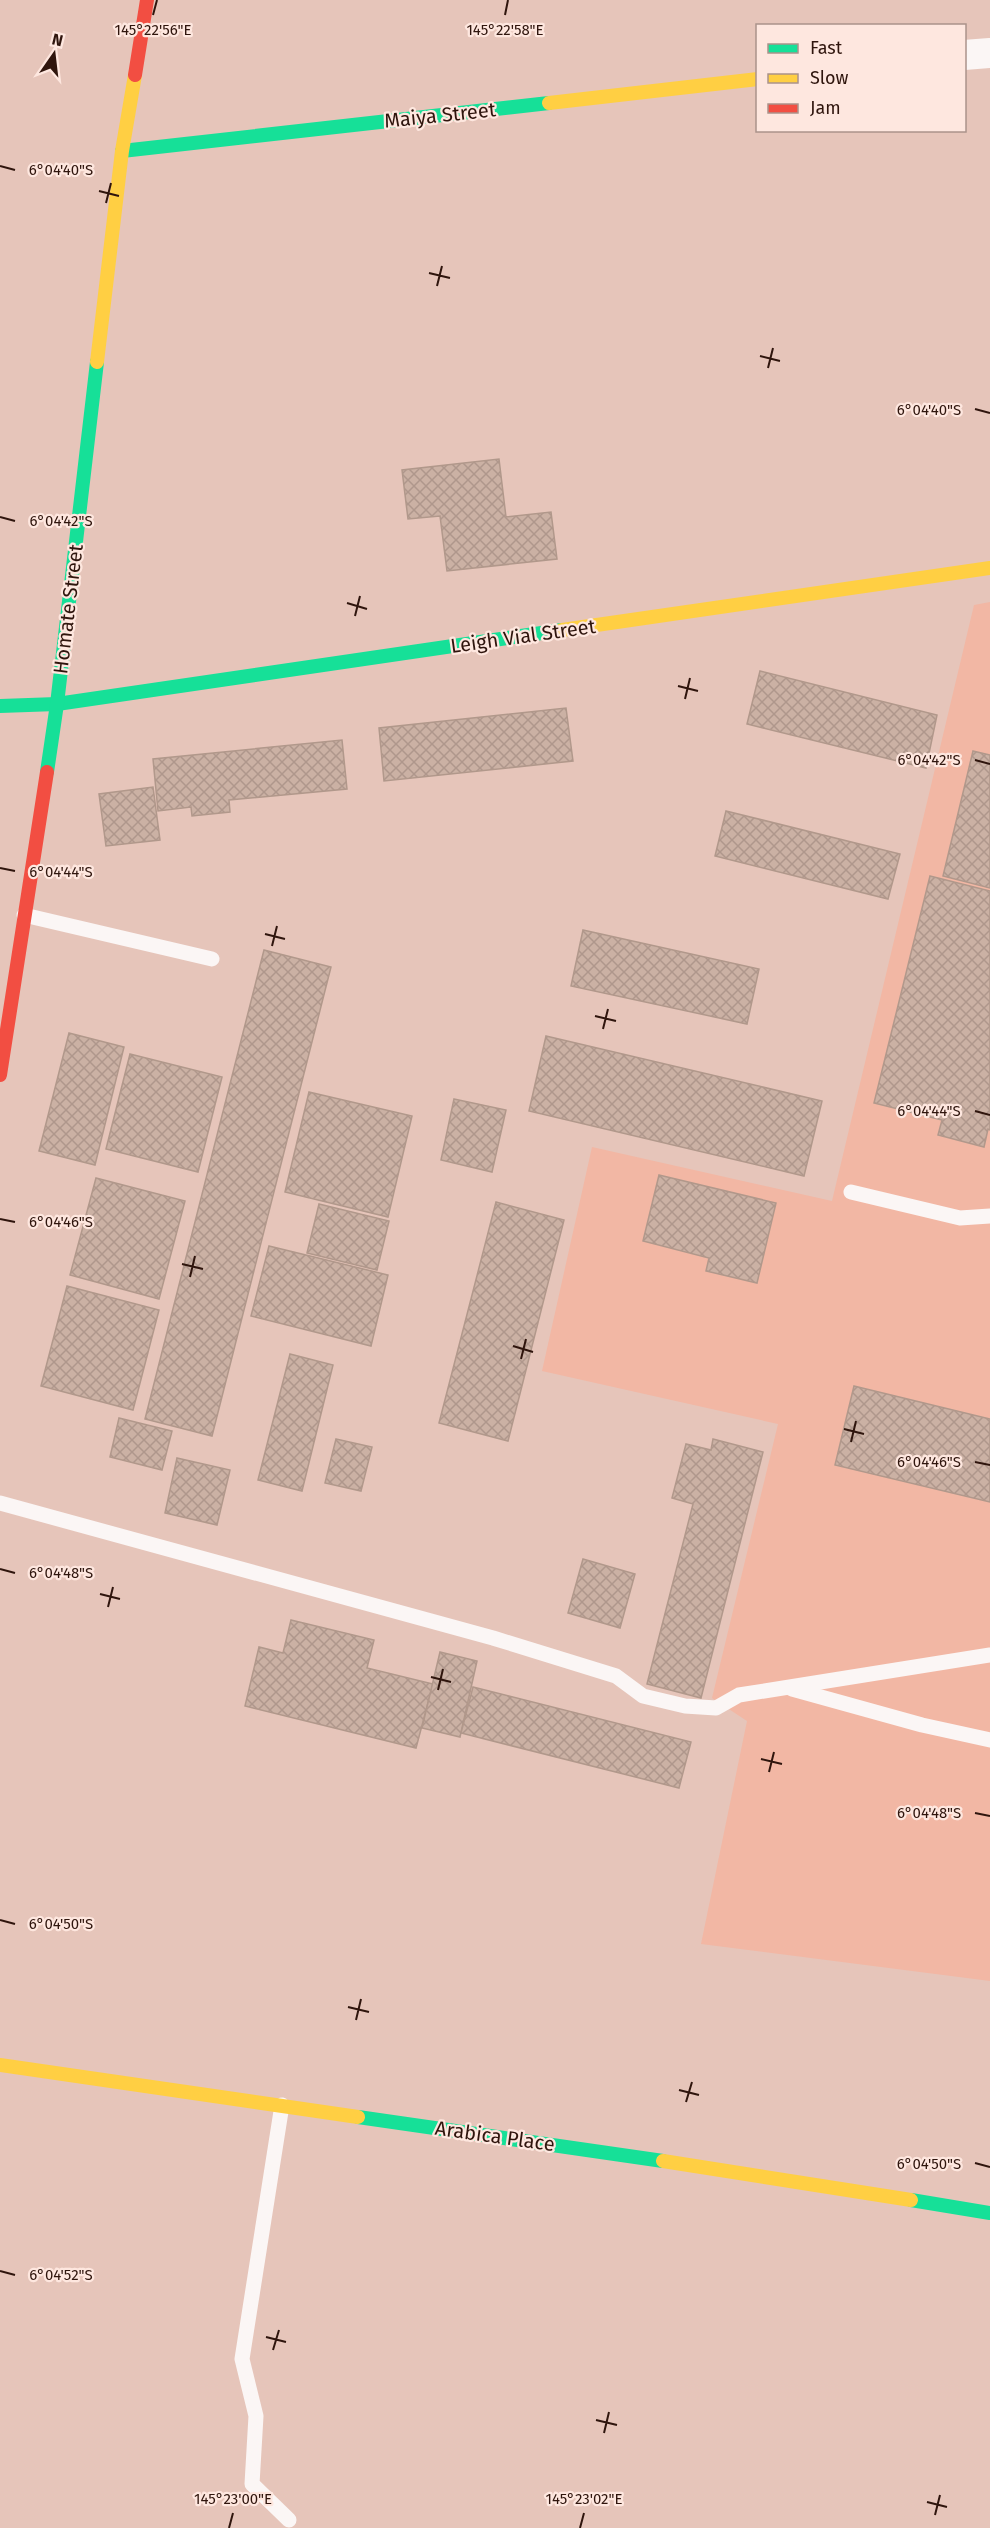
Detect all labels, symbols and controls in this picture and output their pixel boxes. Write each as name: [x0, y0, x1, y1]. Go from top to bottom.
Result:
text: 145°22'56"E: [115, 21, 191, 39]
text: 145°22'58"E: [466, 21, 544, 39]
north arrow: [24, 24, 84, 84]
legend: [756, 24, 966, 132]
text: N: [50, 29, 65, 50]
text: Fast: [810, 37, 843, 59]
text: Slow: [810, 67, 849, 89]
street label: Maiya Street: [383, 97, 498, 133]
text: Jam: [810, 97, 841, 119]
text: 6°04'40"S: [29, 161, 93, 179]
text: 6°04'40"S: [897, 401, 961, 419]
text: 6°04'42"S: [29, 512, 93, 530]
street label: Homate Street: [48, 542, 88, 675]
street label: Leigh Vial Street: [449, 614, 598, 658]
text: 6°04'42"S: [897, 751, 961, 769]
text: 6°04'44"S: [29, 863, 93, 881]
text: 6°04'44"S: [897, 1102, 961, 1120]
text: 6°04'46"S: [29, 1213, 93, 1231]
text: 6°04'46"S: [897, 1453, 961, 1471]
text: 6°04'48"S: [29, 1564, 93, 1582]
text: 6°04'48"S: [897, 1804, 961, 1822]
text: 6°04'50"S: [29, 1915, 93, 1933]
street label: Arabica Place: [434, 2116, 556, 2156]
text: 6°04'50"S: [897, 2155, 961, 2173]
text: 6°04'52"S: [29, 2266, 93, 2284]
text: 145°23'00"E: [194, 2490, 272, 2508]
text: 145°23'02"E: [545, 2490, 623, 2508]

